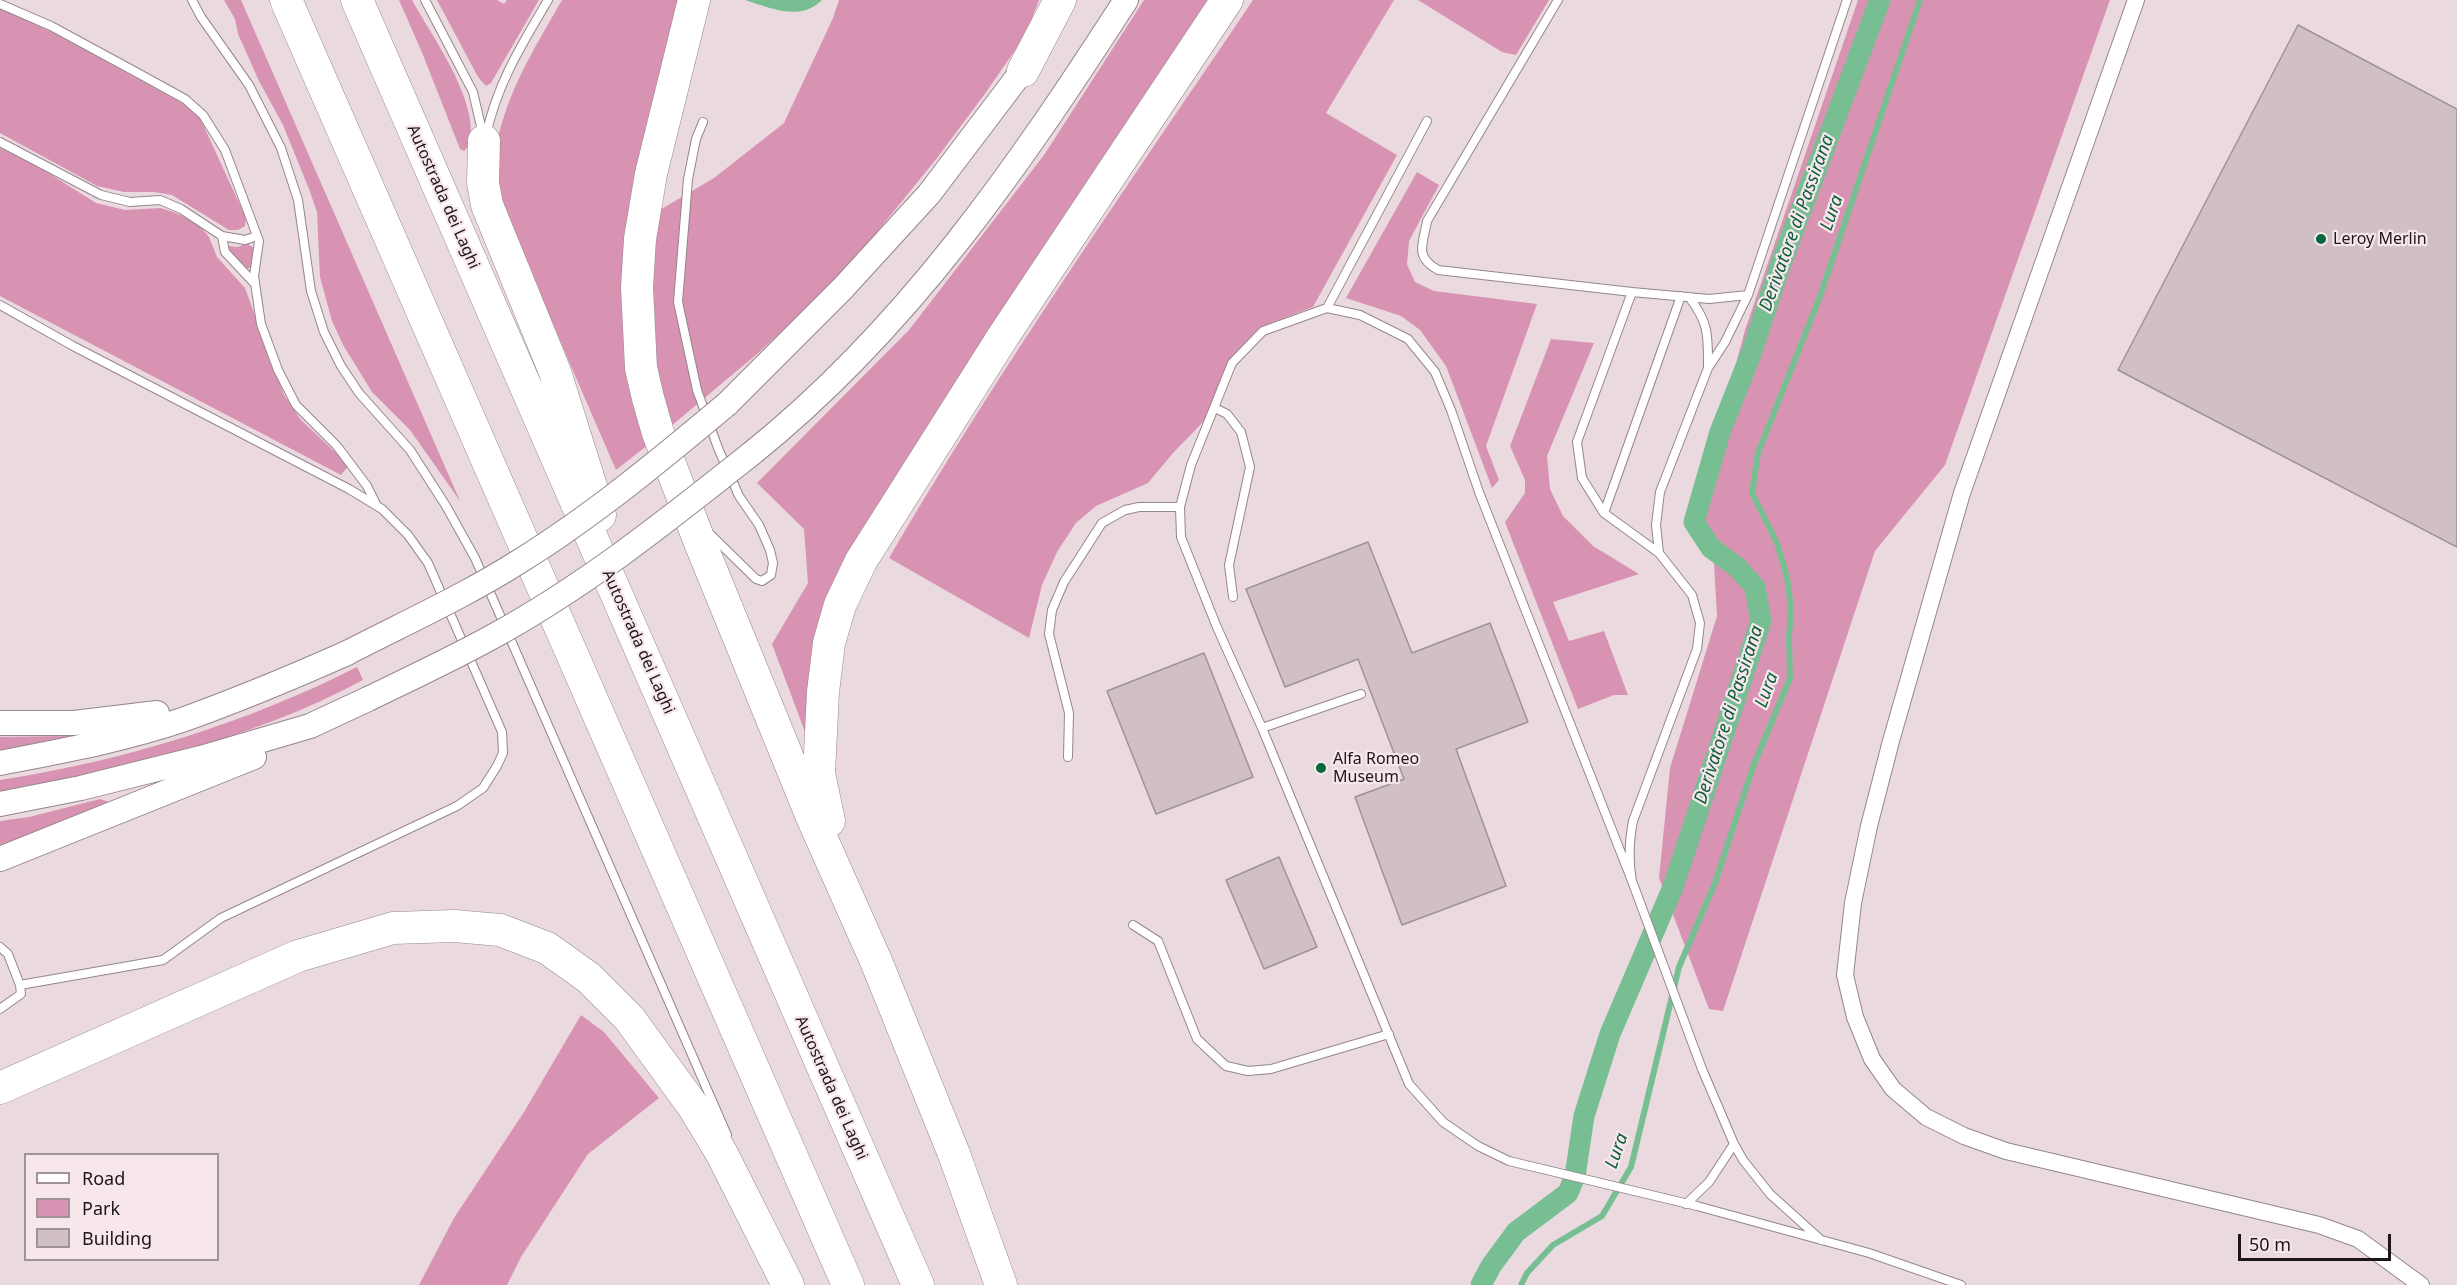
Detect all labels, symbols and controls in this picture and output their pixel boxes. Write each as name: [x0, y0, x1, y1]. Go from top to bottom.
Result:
street label: Autostrada dei Laghi: [403, 122, 483, 272]
water label: Derivatore di Passirana: [1755, 132, 1839, 314]
water label: Lura: [1816, 192, 1848, 234]
place label: Leroy Merlin: [2333, 229, 2427, 249]
marker: Leroy Merlin: [2314, 232, 2328, 246]
street label: Autostrada dei Laghi: [598, 567, 678, 717]
water label: Derivatore di Passirana: [1690, 623, 1768, 807]
water label: Lura: [1751, 669, 1783, 711]
place label: Alfa Romeo Museum: [1333, 749, 1419, 787]
marker: Alfa Romeo Museum: [1314, 761, 1328, 775]
street label: Autostrada dei Laghi: [791, 1013, 871, 1163]
water label: Lura: [1601, 1130, 1633, 1172]
legend: [24, 1153, 219, 1261]
text: Road: [82, 1166, 125, 1190]
text: Park: [82, 1196, 120, 1220]
scale bar: [2241, 1222, 2394, 1260]
text: Building: [82, 1226, 152, 1250]
text: 50 m: [2249, 1232, 2291, 1256]

